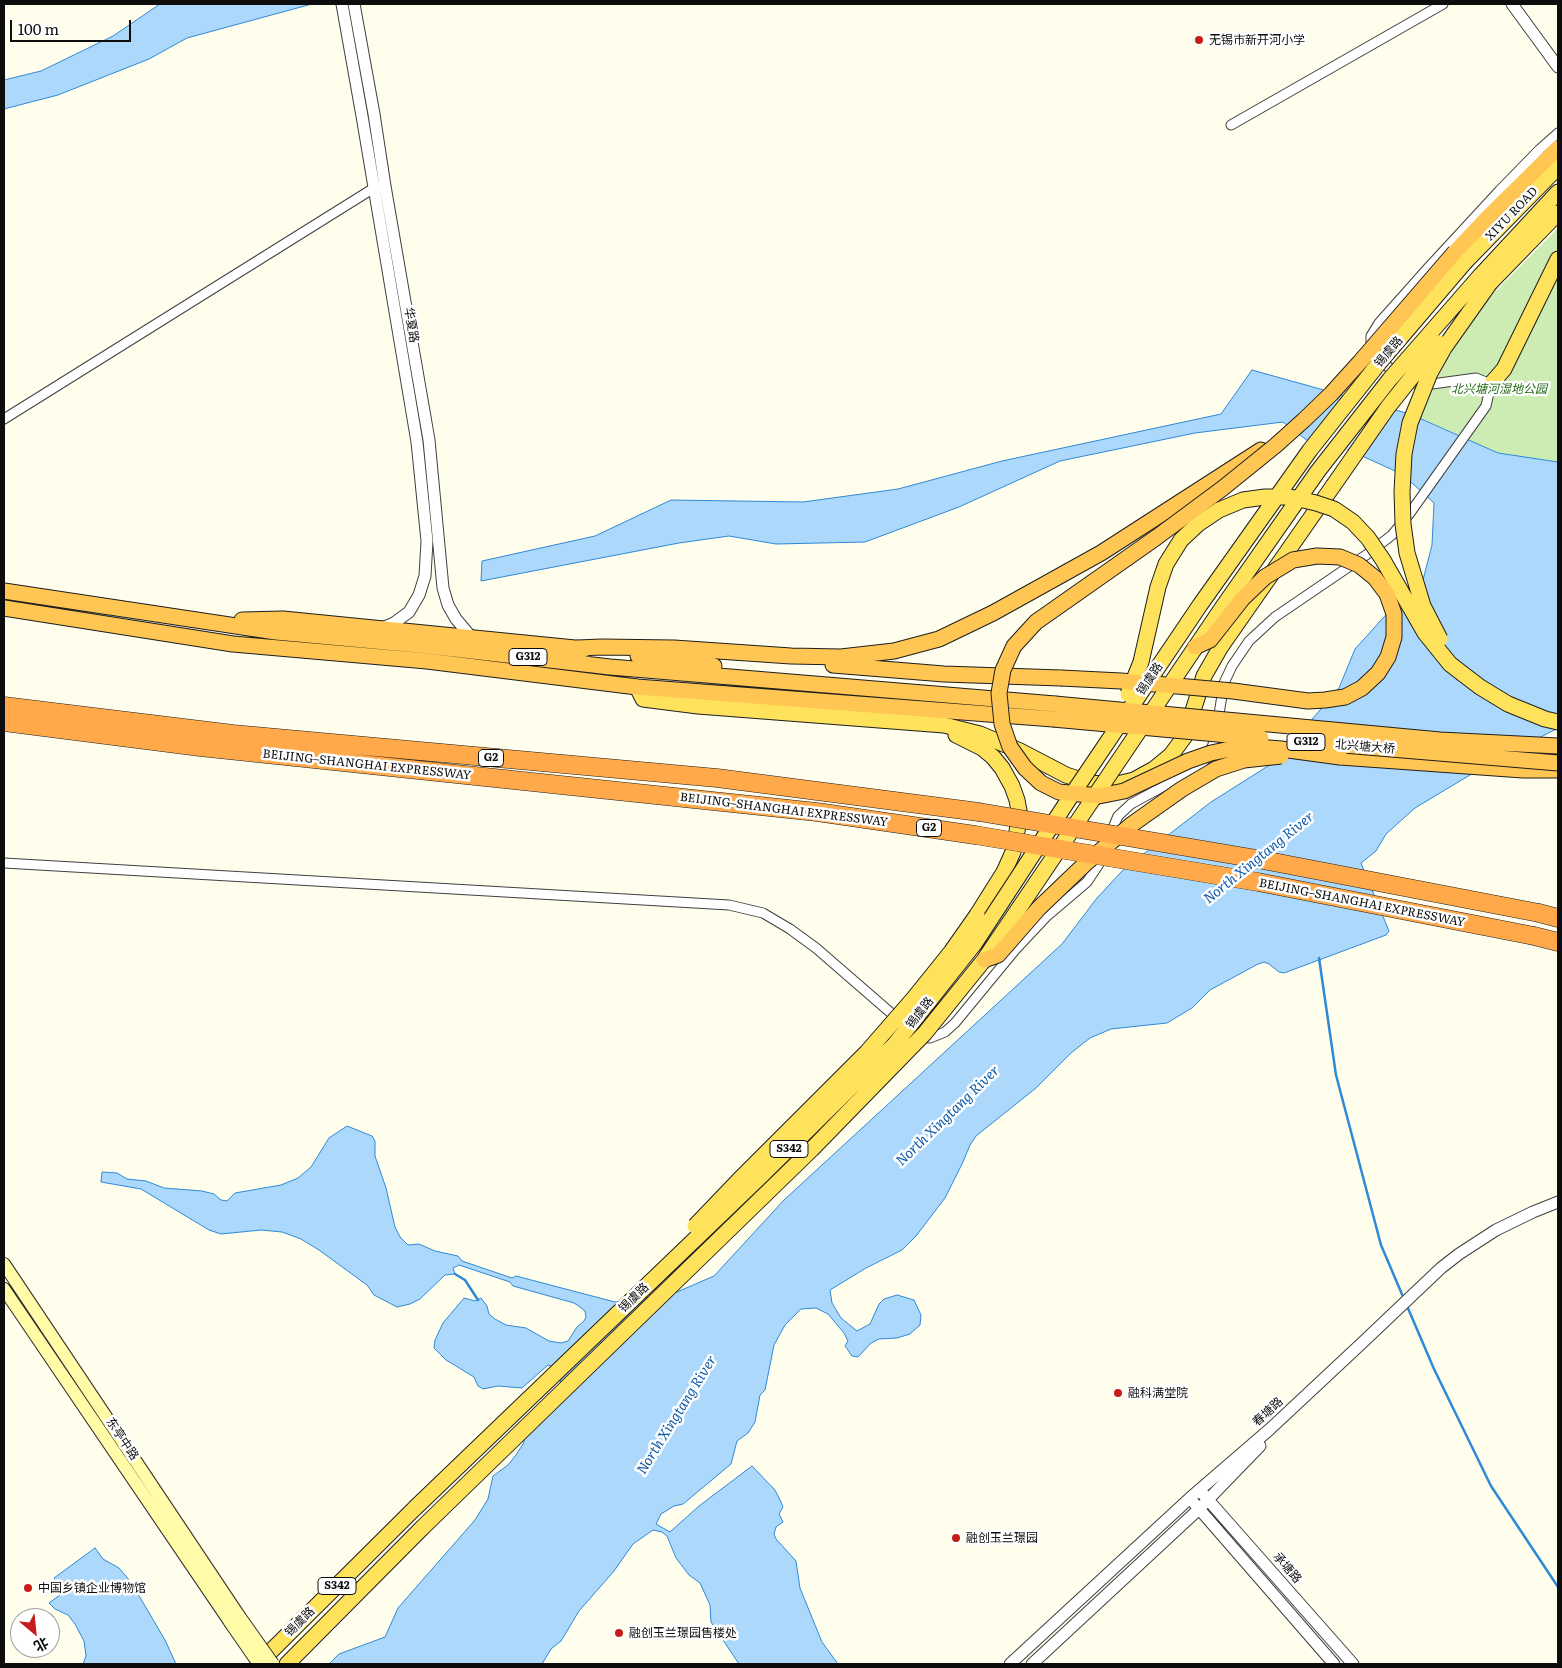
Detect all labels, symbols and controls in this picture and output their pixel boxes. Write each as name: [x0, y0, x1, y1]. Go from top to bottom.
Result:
scale bar: [12, 10, 134, 42]
text: 100 m: [18, 17, 59, 40]
place label: 无锡市新开河小学: [1209, 33, 1305, 47]
marker: 无锡市新开河小学: [1193, 34, 1205, 46]
street label: XIYU ROAD: [1483, 184, 1541, 244]
street label: 华夏路: [401, 306, 421, 344]
street label: 锡虞路: [1372, 334, 1406, 370]
park label: 北兴塘河湿地公园: [1451, 382, 1547, 396]
road number: G312: [509, 649, 547, 666]
street label: 锡虞路: [1134, 660, 1166, 698]
road number: G312: [1287, 734, 1325, 750]
street label: 北兴塘大桥: [1334, 737, 1396, 757]
street label: BEIJING–SHANGHAI EXPRESSWAY: [262, 747, 472, 783]
road number: G2: [478, 750, 504, 766]
street label: BEIJING–SHANGHAI EXPRESSWAY: [679, 790, 889, 830]
water label: North Xingtang River: [1201, 808, 1317, 908]
road number: G2: [916, 820, 942, 836]
street label: BEIJING–SHANGHAI EXPRESSWAY: [1258, 876, 1466, 930]
street label: 锡虞路: [903, 994, 937, 1032]
water label: North Xingtang River: [893, 1062, 1003, 1170]
road number: S342: [770, 1140, 808, 1158]
street label: 锡虞路: [616, 1280, 652, 1316]
water label: North Xingtang River: [634, 1353, 720, 1477]
place label: 融科满堂院: [1128, 1386, 1188, 1400]
marker: 融科满堂院: [1112, 1387, 1124, 1399]
street label: 春塘路: [1250, 1395, 1286, 1429]
street label: 东亭中路: [103, 1415, 141, 1463]
place label: 融创玉兰璟园: [966, 1531, 1038, 1545]
marker: 融创玉兰璟园: [950, 1532, 962, 1544]
street label: 承塘路: [1270, 1550, 1304, 1586]
road number: S342: [318, 1578, 356, 1594]
place label: 中国乡镇企业博物馆: [38, 1581, 146, 1595]
marker: 中国乡镇企业博物馆: [22, 1582, 34, 1594]
street label: 锡虞路: [282, 1604, 318, 1640]
north arrow: [10, 1608, 60, 1658]
place label: 融创玉兰璟园售楼处: [629, 1626, 737, 1640]
marker: 融创玉兰璟园售楼处: [613, 1627, 625, 1639]
text: 北: [31, 1633, 52, 1657]

